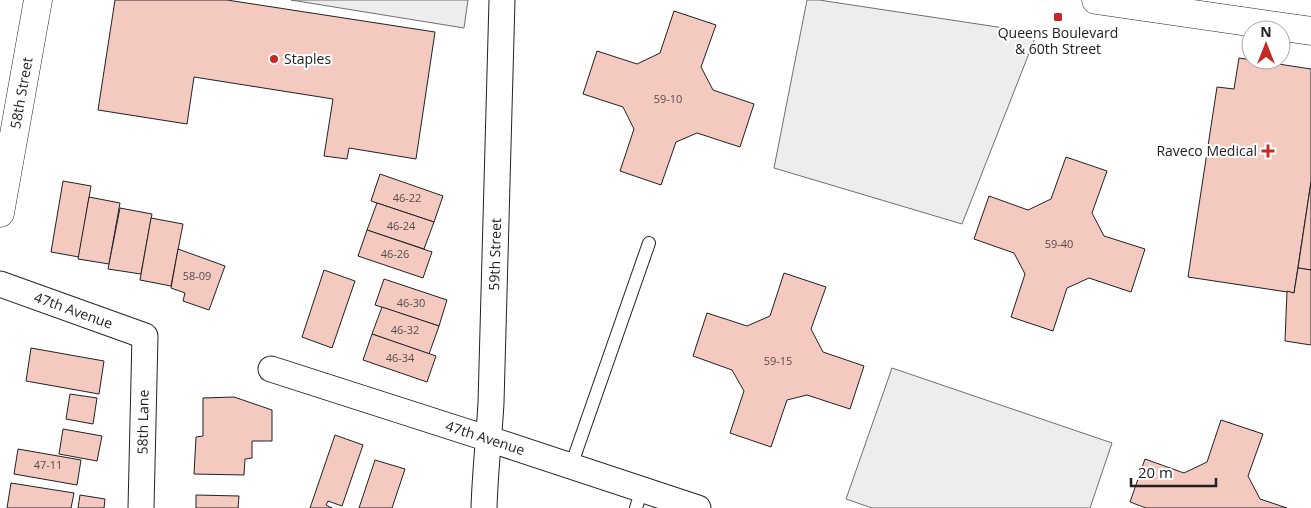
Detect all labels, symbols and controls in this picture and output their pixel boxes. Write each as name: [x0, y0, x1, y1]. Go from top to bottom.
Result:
marker: Queens Boulevard & 60th Street: [1052, 11, 1064, 23]
north arrow: [1241, 20, 1291, 70]
text: N: [1260, 22, 1272, 41]
place label: Queens Boulevard & 60th Street: [998, 23, 1118, 58]
place label: Staples: [284, 49, 331, 68]
marker: Staples: [268, 53, 280, 65]
street label: 58th Street: [5, 55, 37, 130]
house number: 59-10: [654, 91, 682, 106]
place label: Raveco Medical: [1156, 141, 1257, 160]
marker: Raveco Medical: [1261, 144, 1275, 158]
house number: 46-22: [393, 190, 421, 205]
house number: 46-24: [387, 218, 416, 233]
street label: 59th Street: [484, 218, 505, 291]
house number: 59-40: [1045, 236, 1073, 251]
house number: 46-26: [381, 246, 409, 261]
house number: 58-09: [183, 268, 211, 283]
street label: 47th Avenue: [32, 287, 116, 333]
house number: 46-30: [397, 295, 425, 310]
house number: 46-32: [391, 322, 419, 337]
house number: 46-34: [386, 350, 415, 365]
house number: 59-15: [764, 353, 792, 368]
street label: 58th Lane: [132, 389, 153, 455]
street label: 47th Avenue: [443, 416, 527, 459]
scale bar: [1131, 456, 1216, 488]
house number: 47-11: [34, 457, 62, 472]
text: 20 m: [1138, 462, 1173, 482]

